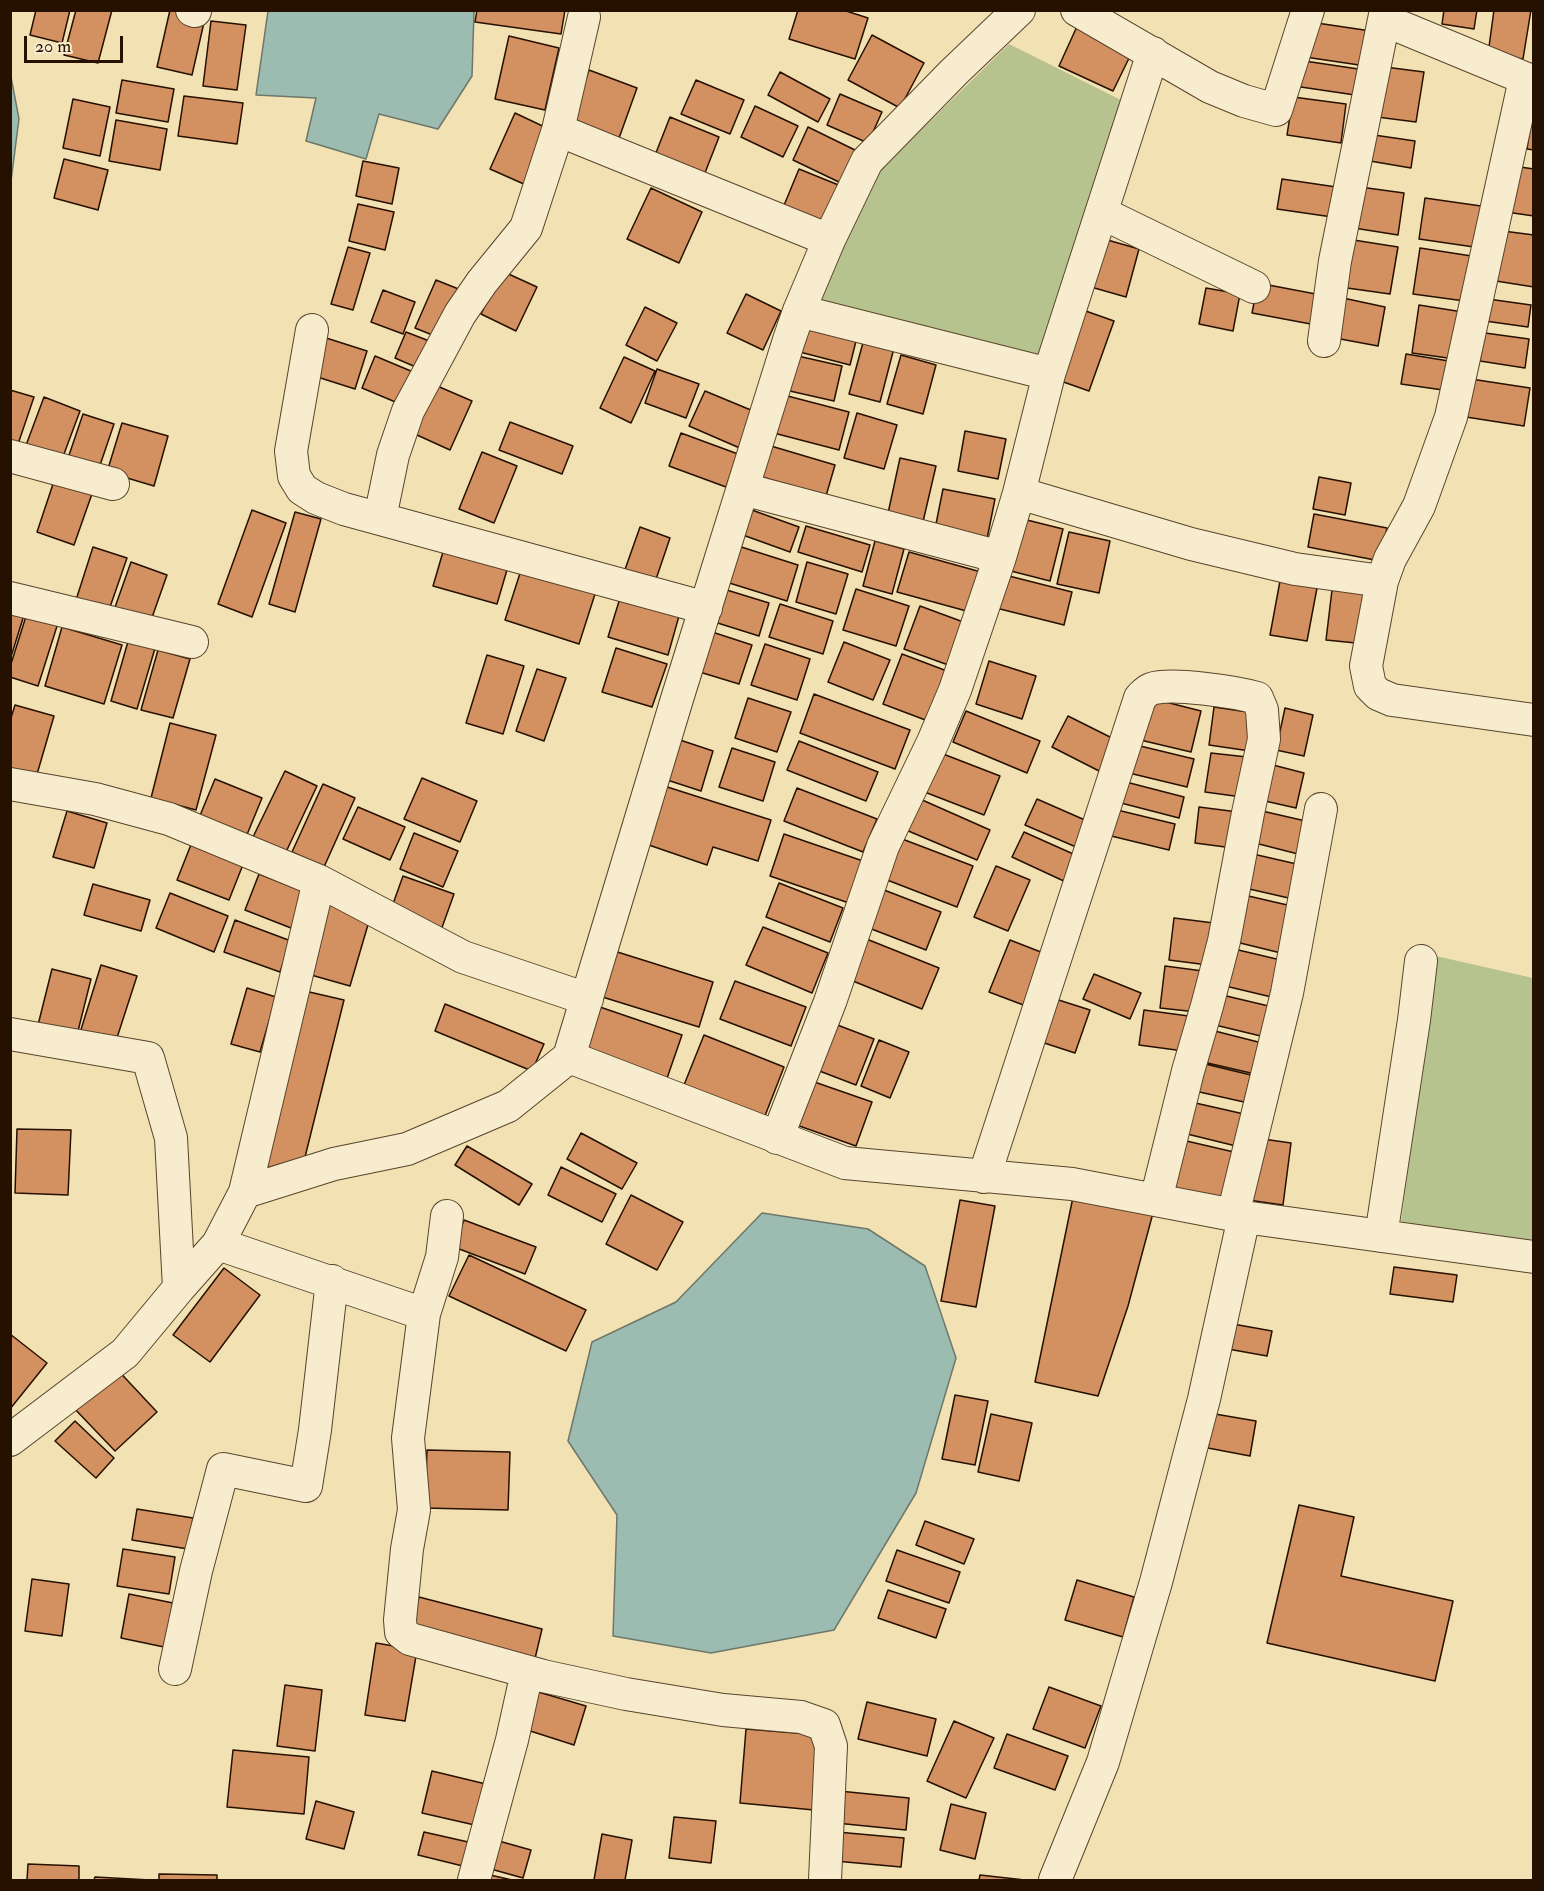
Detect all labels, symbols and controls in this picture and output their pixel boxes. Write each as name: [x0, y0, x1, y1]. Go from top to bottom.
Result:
scale bar: [27, 24, 126, 62]
text: 20 m: [35, 35, 71, 58]

